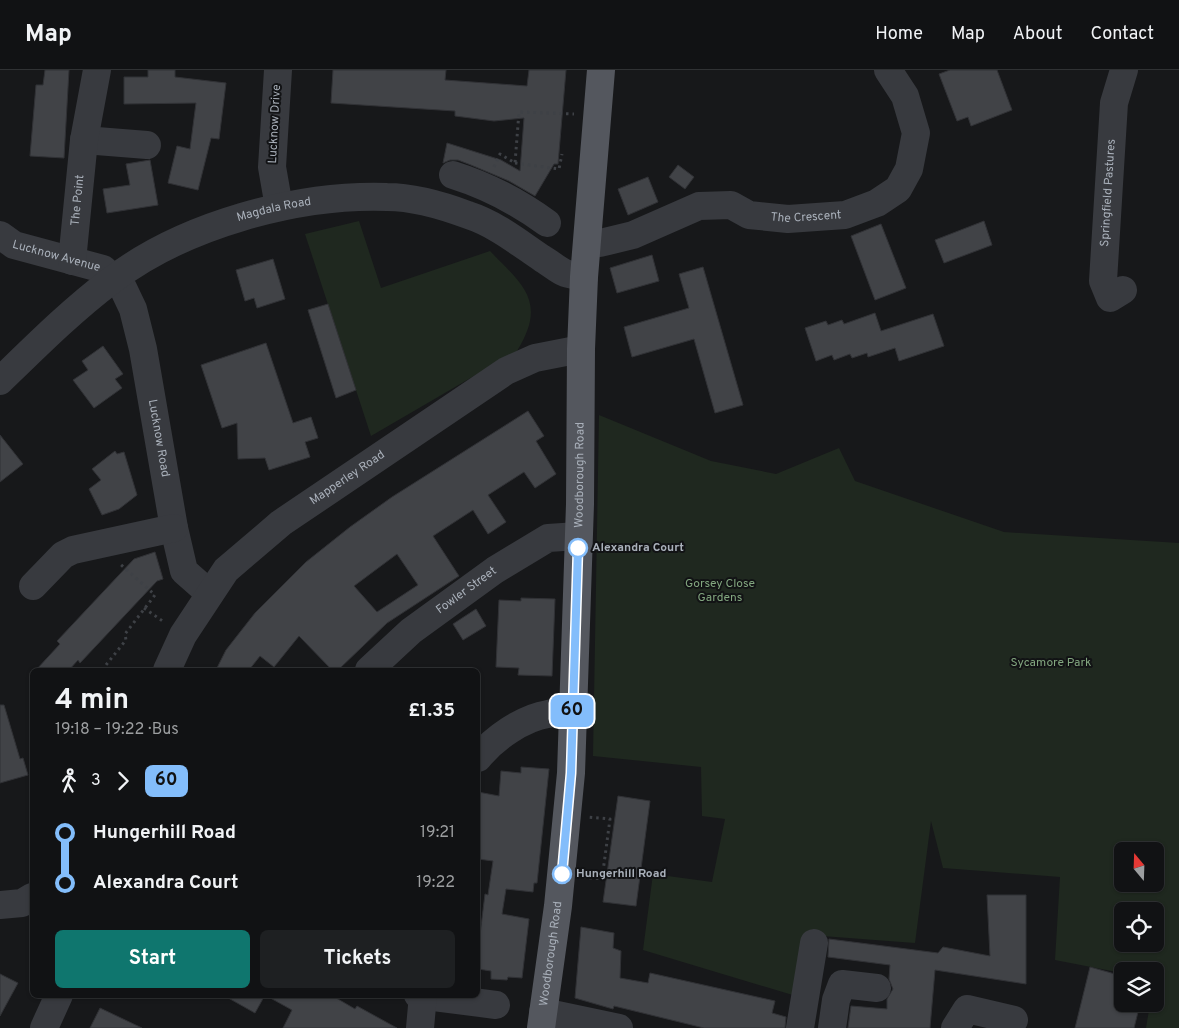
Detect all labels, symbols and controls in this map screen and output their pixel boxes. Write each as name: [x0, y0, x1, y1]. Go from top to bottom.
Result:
text: Map: [25, 20, 72, 50]
text: Home: [875, 23, 923, 46]
text: Map: [951, 23, 985, 46]
text: About: [1013, 23, 1062, 46]
text: Contact: [1090, 23, 1154, 46]
street label: Lucknow Drive: [265, 84, 285, 164]
street label: Springfield Pastures: [1097, 138, 1120, 247]
street label: The Point: [68, 174, 89, 227]
street label: Magdala Road: [235, 194, 312, 226]
street label: The Crescent: [770, 207, 842, 227]
street label: Lucknow Avenue: [10, 237, 102, 276]
street label: Lucknow Road: [144, 398, 173, 478]
street label: Woodborough Road: [571, 422, 589, 528]
street label: Mapperley Road: [307, 447, 388, 509]
marker: Alexandra Court: [568, 538, 588, 558]
place label: Alexandra Court: [592, 540, 684, 556]
street label: Fowler Street: [433, 563, 500, 618]
park label: Gorsey Close Gardens: [685, 576, 755, 606]
park label: Sycamore Park: [1011, 655, 1091, 671]
text: 4 min: [55, 683, 129, 719]
line badge: 60: [550, 695, 594, 727]
text: £1.35: [408, 699, 455, 723]
text: 60: [561, 699, 583, 722]
text: 19:18 – 19:22 · Bus: [55, 720, 179, 740]
icon: walk: [55, 767, 83, 795]
icon: forward: [109, 767, 137, 795]
text: 60: [155, 769, 178, 792]
text: 3: [91, 771, 101, 791]
text: Hungerhill Road: [93, 821, 236, 845]
text: 19:21: [420, 823, 455, 843]
north arrow: [1114, 842, 1164, 892]
map controls: [1114, 842, 1164, 1012]
marker: Hungerhill Road: [552, 864, 572, 884]
place label: Hungerhill Road: [576, 866, 666, 882]
text: Alexandra Court: [93, 871, 239, 895]
text: 19:22: [416, 873, 455, 893]
street label: Woodborough Road: [536, 900, 566, 1007]
button: locate: [1114, 902, 1164, 952]
button: Start: [55, 930, 250, 988]
button: Tickets: [260, 930, 455, 988]
button: layers: [1114, 962, 1164, 1012]

